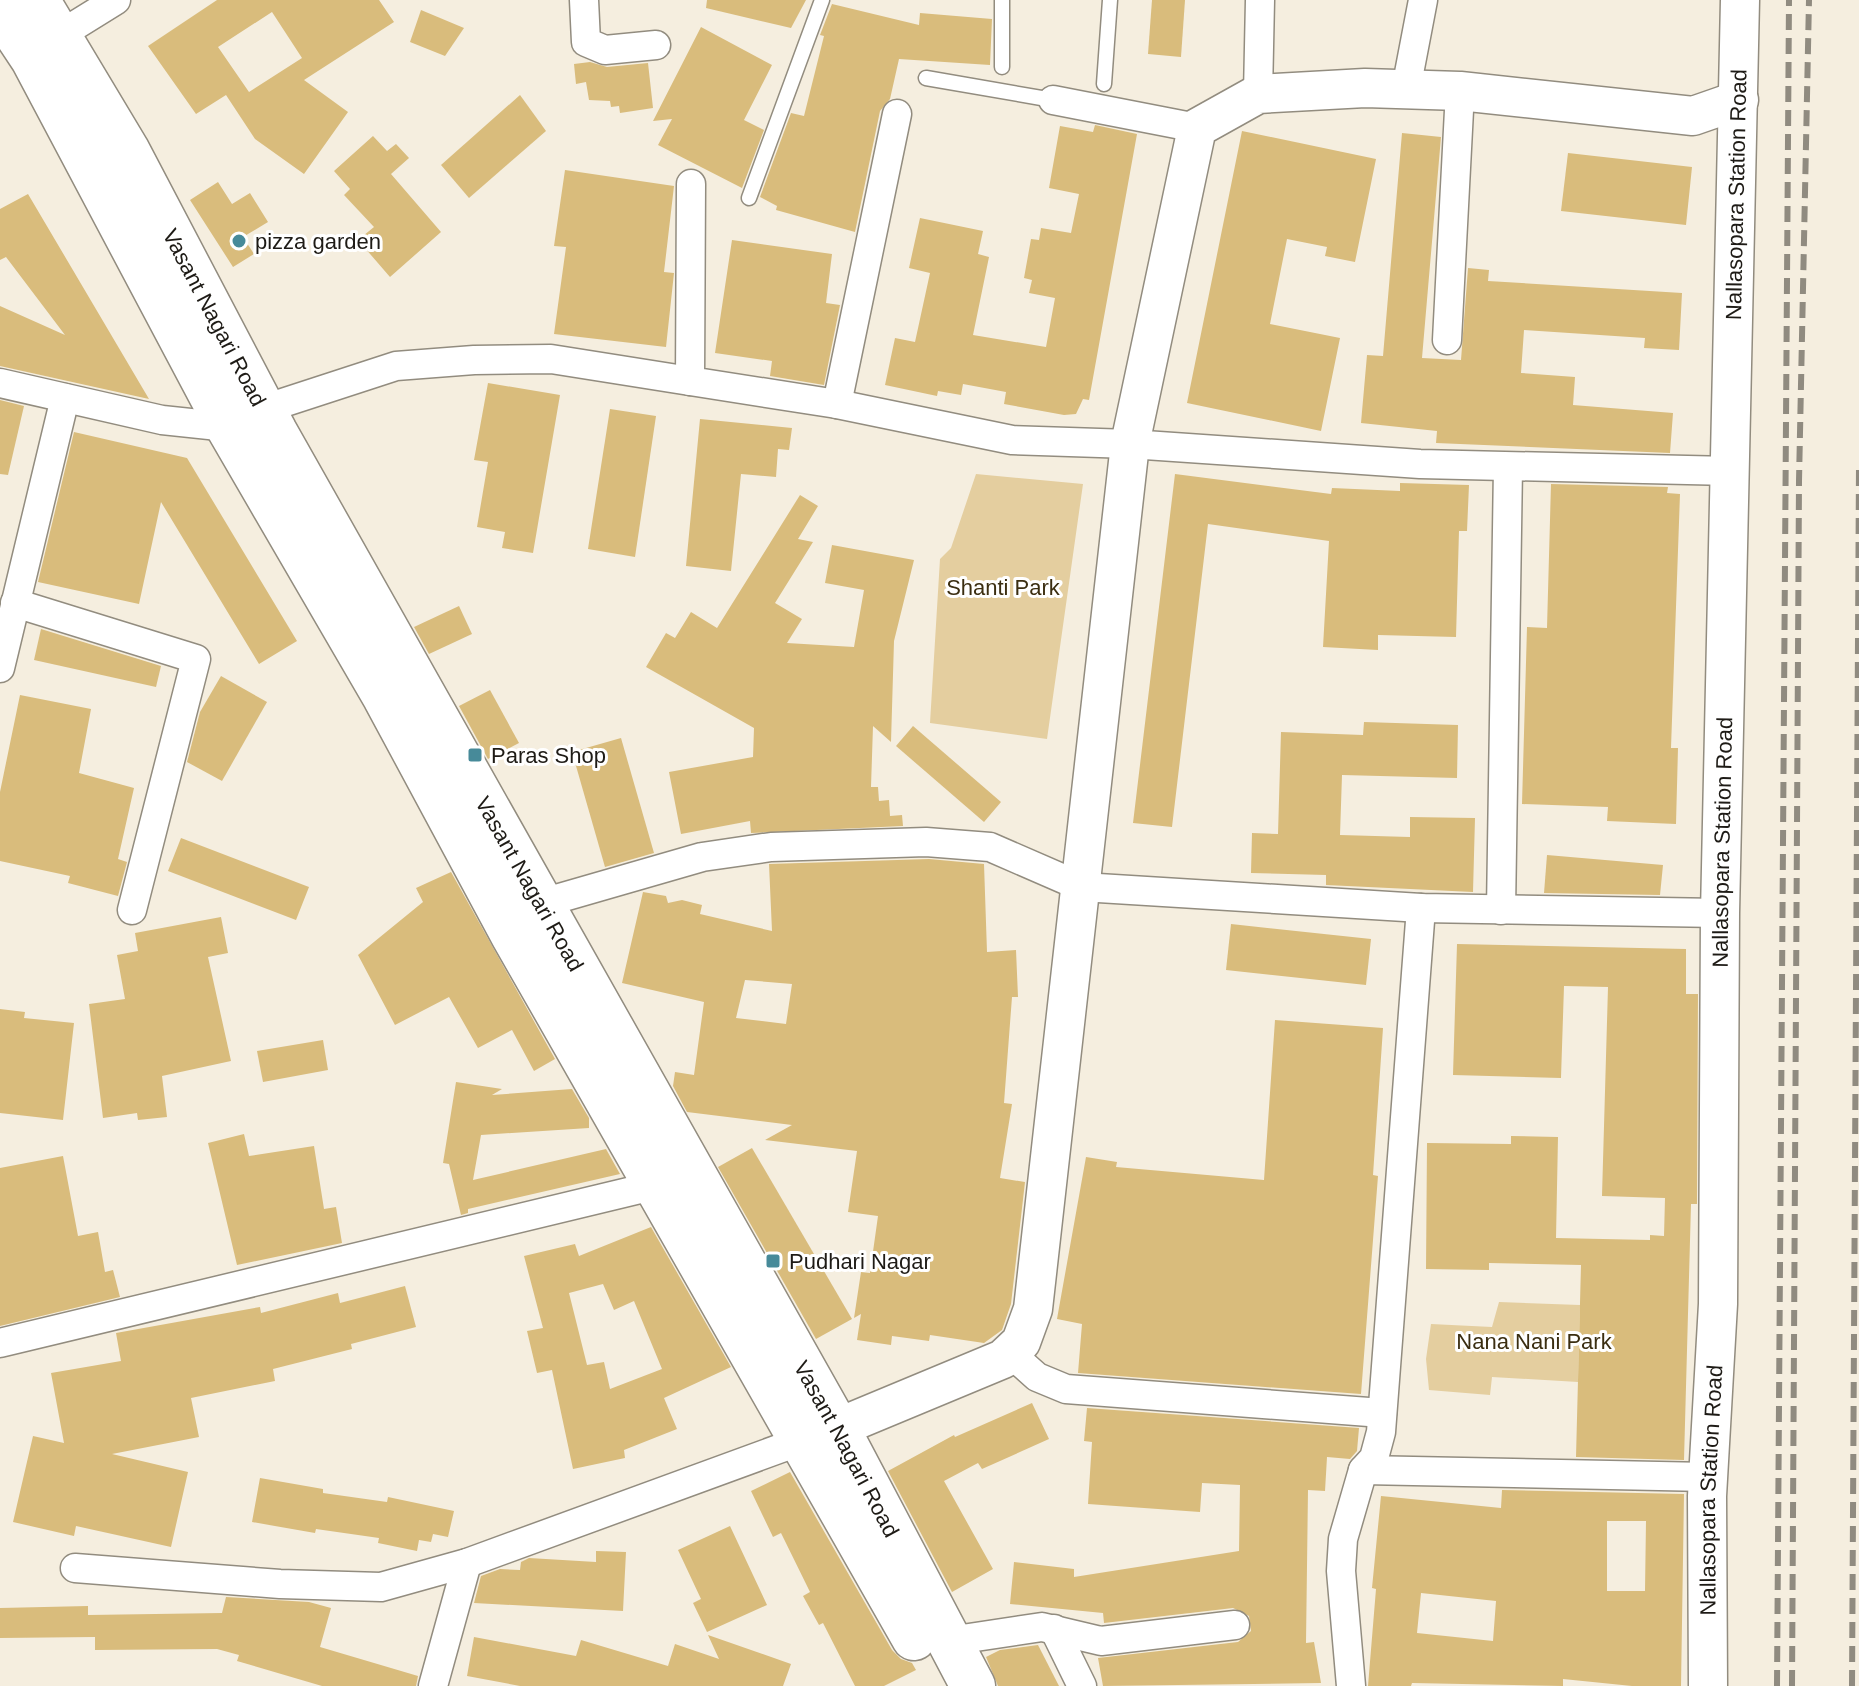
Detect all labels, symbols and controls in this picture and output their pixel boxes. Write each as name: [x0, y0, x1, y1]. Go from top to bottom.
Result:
street label: Nallasopara Station Road: [1720, 69, 1751, 320]
street label: Vasant Nagari Road: [158, 225, 272, 410]
place label: pizza garden: [255, 229, 381, 254]
marker: pizza garden: [230, 232, 248, 250]
park label: Shanti Park: [946, 575, 1061, 600]
street label: Nallasopara Station Road: [1707, 717, 1737, 968]
place label: Paras Shop: [491, 743, 606, 768]
marker: Paras Shop: [466, 746, 484, 764]
street label: Vasant Nagari Road: [471, 792, 589, 975]
place label: Pudhari Nagar: [789, 1249, 931, 1274]
marker: Pudhari Nagar: [764, 1252, 782, 1270]
park label: Nana Nani Park: [1456, 1329, 1613, 1354]
street label: Vasant Nagari Road: [789, 1356, 905, 1541]
street label: Nallasopara Station Road: [1694, 1364, 1727, 1616]

